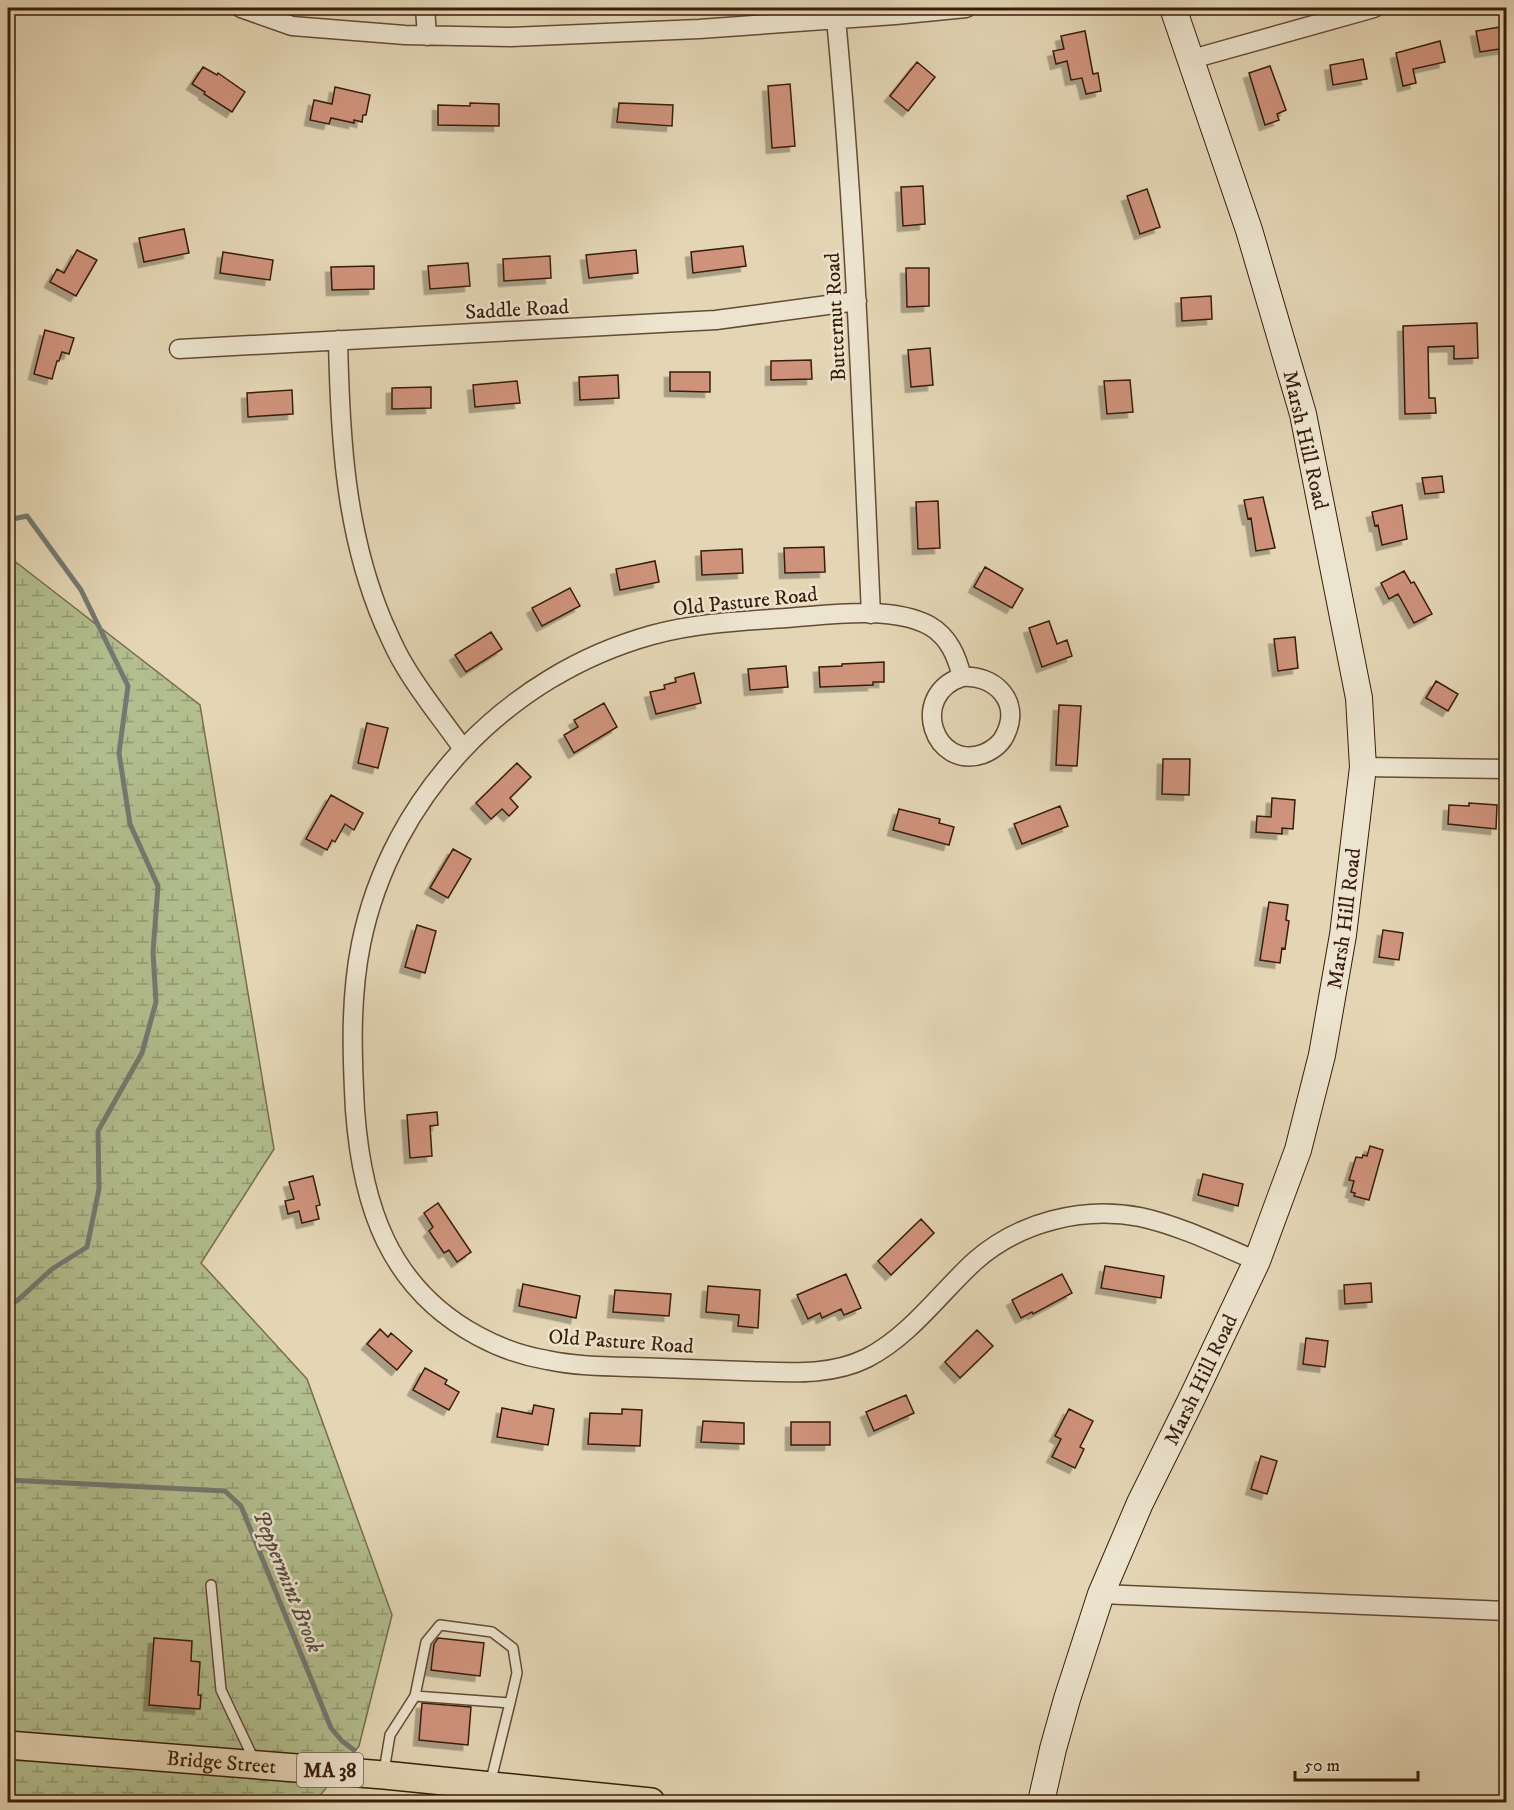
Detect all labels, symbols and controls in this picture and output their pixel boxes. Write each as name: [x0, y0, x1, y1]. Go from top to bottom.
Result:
street label: Butternut Road: [820, 251, 852, 382]
street label: Saddle Road: [465, 294, 570, 326]
street label: Marsh Hill Road: [1276, 368, 1334, 513]
street label: Old Pasture Road: [671, 581, 819, 623]
street label: Marsh Hill Road: [1322, 846, 1367, 991]
street label: Marsh Hill Road: [1159, 1310, 1244, 1450]
street label: Old Pasture Road: [547, 1324, 695, 1360]
water label: Peppermint Brook: [247, 1506, 329, 1658]
scale bar: [1295, 1744, 1418, 1782]
street label: Bridge Street: [165, 1746, 277, 1780]
road number: MA 38: [297, 1753, 363, 1787]
text: 50 m: [1304, 1755, 1340, 1777]

